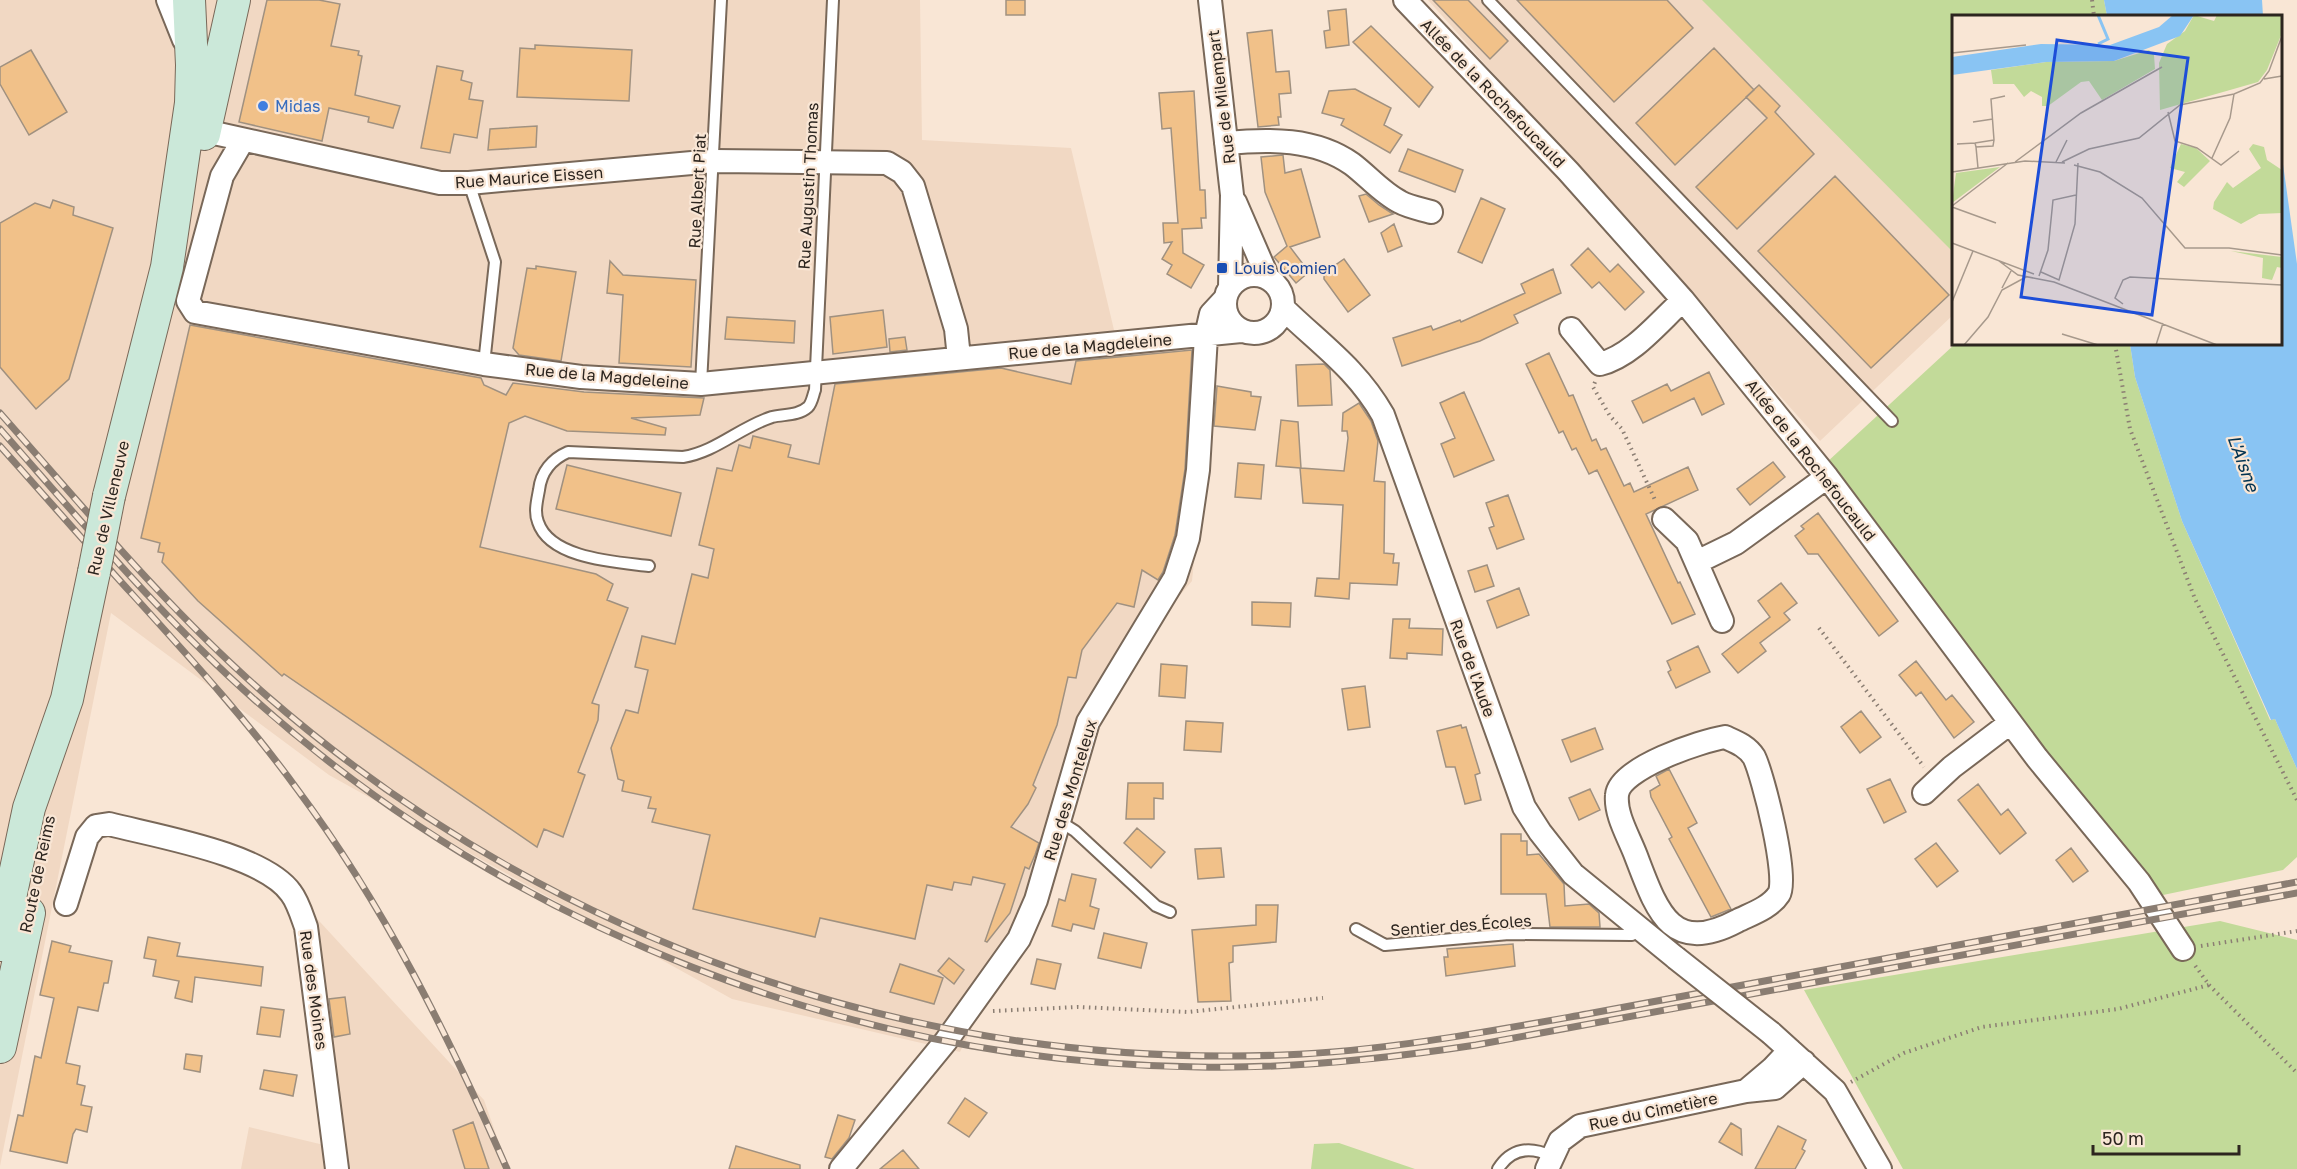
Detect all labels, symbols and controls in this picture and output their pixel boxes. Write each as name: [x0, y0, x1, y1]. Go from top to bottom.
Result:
street label: Allée de la Rochefoucauld: [1417, 14, 1569, 172]
inset map: [1952, 15, 2282, 345]
street label: Rue de Milempart: [1203, 29, 1239, 165]
place label: Midas: [275, 96, 320, 116]
marker: Midas: [256, 99, 270, 113]
street label: Rue Augustin Thomas: [794, 102, 822, 270]
street label: Rue Albert Piat: [684, 133, 710, 249]
street label: Rue Maurice Eissen: [454, 162, 604, 192]
place label: Louis Comien: [1234, 258, 1337, 278]
marker: Louis Comien: [1215, 261, 1229, 275]
street label: Rue de la Magdeleine: [1007, 329, 1173, 363]
street label: Rue de la Magdeleine: [524, 359, 690, 393]
street label: Allée de la Rochefoucauld: [1742, 375, 1880, 545]
water label: L'Aisne: [2224, 432, 2265, 496]
street label: Rue de Villeneuve: [83, 439, 133, 577]
street label: Rue de l'Aude: [1446, 616, 1500, 720]
street label: Rue des Monteleux: [1039, 717, 1101, 863]
street label: Route de Reims: [15, 813, 59, 935]
street label: Sentier des Écoles: [1390, 910, 1532, 940]
street label: Rue des Moines: [296, 929, 332, 1051]
street label: Rue du Cimetière: [1587, 1088, 1719, 1134]
scale bar: [2093, 1118, 2238, 1156]
text: 50 m: [2102, 1127, 2144, 1149]

